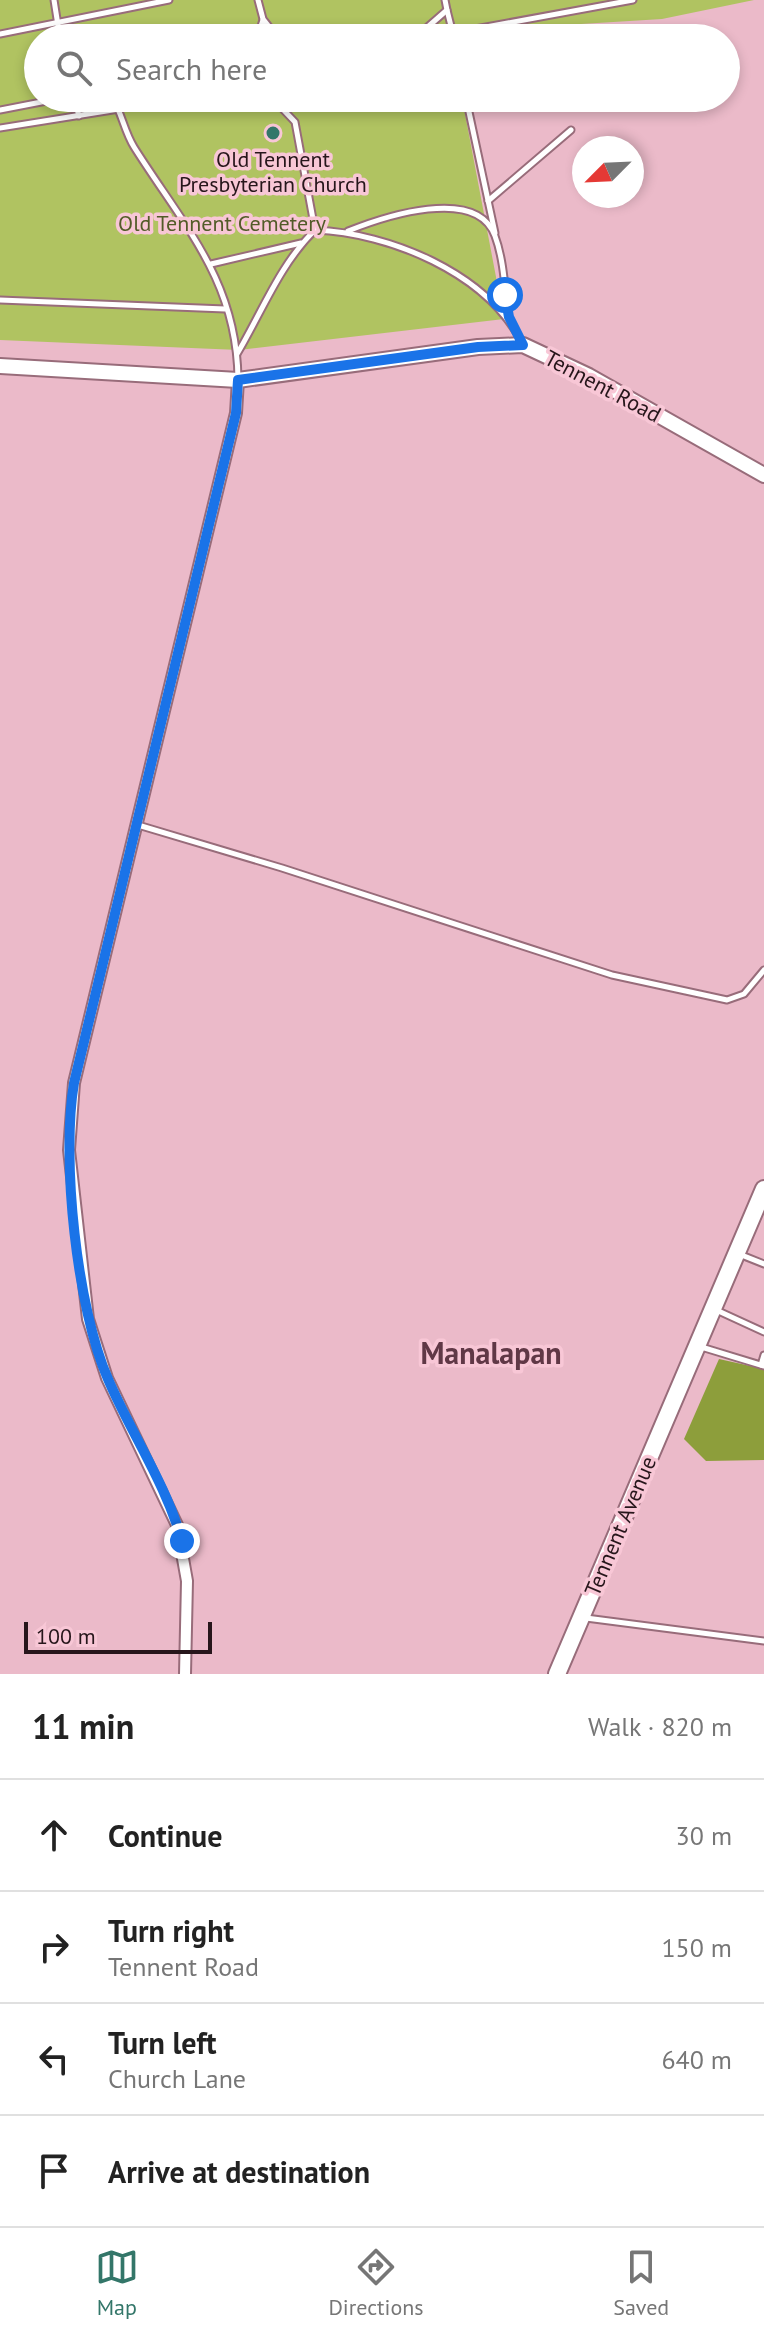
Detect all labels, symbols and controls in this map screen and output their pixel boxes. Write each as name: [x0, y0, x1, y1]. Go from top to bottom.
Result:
search box: [24, 24, 740, 112]
icon: search: [52, 46, 96, 90]
text: Search here: [116, 49, 267, 88]
marker: Old Tennent Presbyterian Church: [264, 124, 282, 142]
north arrow: [572, 136, 644, 208]
place label: Old Tennent Presbyterian Church: [179, 145, 367, 198]
park label: Old Tennent Cemetery: [118, 209, 327, 237]
route start: [487, 277, 523, 313]
street label: Tennent Road: [540, 344, 666, 428]
district label: Manalapan: [420, 1333, 562, 1372]
street label: Tennent Avenue: [578, 1452, 662, 1600]
route end: [164, 1523, 200, 1559]
scale bar: [24, 1618, 212, 1654]
text: 100 m: [36, 1622, 96, 1650]
text: 11 min: [32, 1704, 134, 1748]
text: Walk · 820 m: [588, 1710, 732, 1743]
icon: ahead: [32, 1813, 76, 1857]
text: Continue: [108, 1816, 222, 1855]
text: 30 m: [676, 1819, 732, 1852]
text: Turn right: [108, 1911, 234, 1950]
icon: right: [32, 1925, 76, 1969]
text: 150 m: [661, 1931, 732, 1964]
text: Tennent Road: [108, 1950, 259, 1983]
text: Turn left: [108, 2023, 216, 2062]
icon: left: [32, 2037, 76, 2081]
text: 640 m: [661, 2043, 732, 2076]
text: Church Lane: [108, 2062, 246, 2095]
icon: arrive: [32, 2149, 76, 2193]
text: Arrive at destination: [108, 2152, 370, 2191]
tab: Map: [95, 2245, 139, 2321]
tab: Directions: [328, 2245, 424, 2321]
tab: Saved: [613, 2245, 669, 2321]

